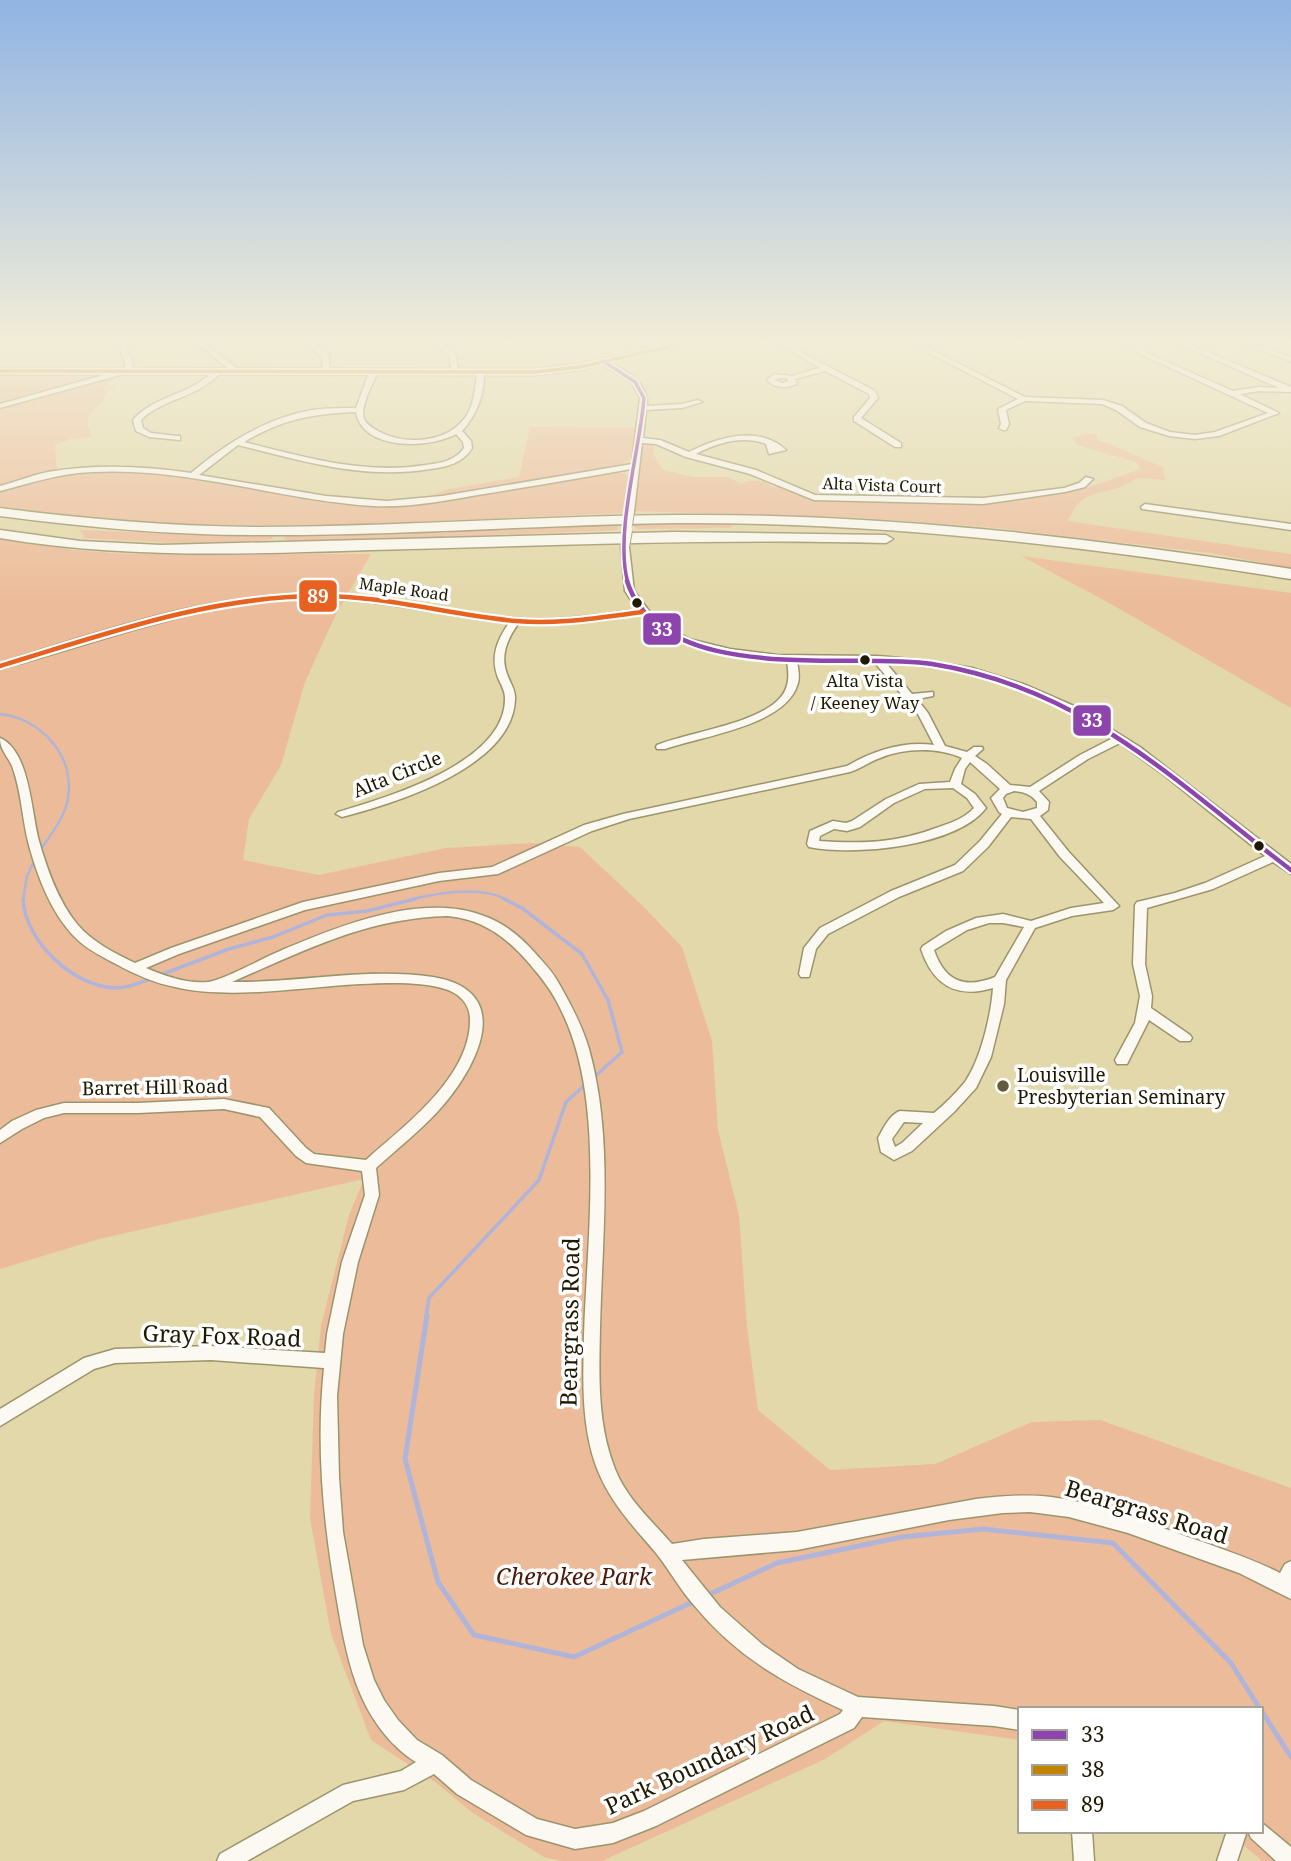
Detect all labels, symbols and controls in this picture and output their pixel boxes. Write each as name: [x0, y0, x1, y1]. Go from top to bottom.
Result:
street label: Alta Vista Court: [822, 472, 942, 498]
street label: Maple Road: [358, 572, 450, 606]
line badge: 89: [298, 579, 338, 613]
text: 89: [307, 583, 329, 609]
unlabelled marker: [630, 596, 644, 610]
line badge: 33: [642, 612, 682, 646]
text: 33: [651, 616, 673, 642]
marker: Alta Vista / Keeney Way: [858, 653, 872, 667]
place label: Alta Vista / Keeney Way: [811, 669, 920, 714]
line badge: 33: [1072, 704, 1112, 737]
text: 33: [1081, 707, 1103, 733]
street label: Alta Circle: [349, 744, 445, 804]
unlabelled marker: [1252, 839, 1266, 853]
place label: Louisville Presbyterian Seminary: [1017, 1062, 1225, 1110]
street label: Barret Hill Road: [82, 1073, 229, 1101]
marker: Louisville Presbyterian Seminary: [995, 1078, 1011, 1094]
street label: Beargrass Road: [552, 1237, 586, 1407]
street label: Gray Fox Road: [142, 1316, 302, 1354]
street label: Beargrass Road: [1062, 1471, 1232, 1551]
park label: Cherokee Park: [496, 1560, 653, 1592]
street label: Park Boundary Road: [599, 1696, 819, 1822]
legend: [1018, 1707, 1263, 1833]
text: 33: [1081, 1720, 1104, 1748]
text: 38: [1081, 1755, 1104, 1783]
text: 89: [1081, 1790, 1104, 1818]

